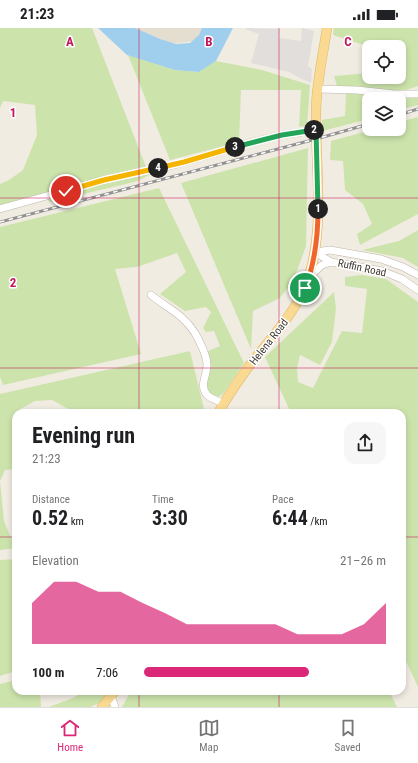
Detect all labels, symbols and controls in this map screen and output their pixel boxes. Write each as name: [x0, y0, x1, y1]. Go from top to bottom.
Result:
text: 21:23: [20, 5, 54, 23]
text: A: [66, 34, 74, 49]
text: B: [205, 34, 213, 49]
text: C: [344, 34, 352, 49]
map controls: [362, 40, 406, 136]
button: locate: [362, 40, 406, 84]
button: layers: [362, 92, 406, 136]
text: 1: [10, 105, 16, 120]
pin: 2: [304, 120, 324, 140]
text: 2: [311, 123, 317, 136]
pin: 3: [225, 137, 245, 157]
text: 3: [232, 140, 238, 153]
pin: 4: [148, 158, 168, 178]
text: 4: [155, 161, 161, 174]
pin: [49, 174, 83, 208]
icon: check: [55, 180, 77, 202]
pin: 1: [308, 199, 328, 219]
text: 1: [315, 202, 321, 215]
street label: Ruffin Road: [337, 257, 387, 279]
pin: [288, 271, 322, 305]
text: 2: [10, 275, 17, 290]
icon: arrive: [294, 277, 316, 299]
street label: Helena Road: [247, 316, 291, 368]
button: share: [344, 422, 386, 464]
text: Evening run: [32, 423, 135, 448]
text: 21:23: [32, 451, 61, 466]
text: Distance: [32, 493, 70, 506]
text: Time: [152, 493, 174, 506]
text: Pace: [272, 493, 294, 506]
text: 0.52: [32, 506, 68, 530]
text: 3:30: [152, 506, 188, 530]
text: 6:44: [272, 506, 308, 530]
text: km: [68, 515, 84, 528]
text: /km: [308, 515, 328, 528]
text: Elevation: [32, 553, 79, 568]
text: 21–26 m: [340, 553, 386, 568]
text: 100 m: [32, 665, 64, 680]
text: 7:06: [96, 665, 118, 680]
tab: Home: [57, 717, 83, 754]
tab: Map: [198, 717, 220, 754]
tab: Saved: [335, 717, 361, 754]

